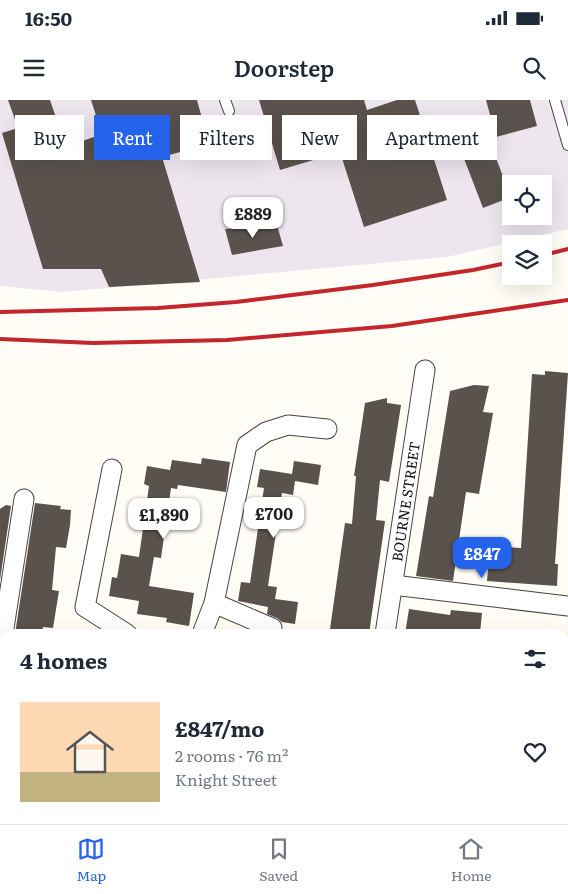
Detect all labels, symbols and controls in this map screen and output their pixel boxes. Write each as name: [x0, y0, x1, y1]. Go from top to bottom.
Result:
text: 16:50: [25, 4, 72, 32]
text: Doorstep: [234, 51, 334, 84]
icon: menu: [20, 54, 48, 82]
icon: search: [520, 54, 548, 82]
chip: Buy: [15, 115, 84, 160]
chip: Rent: [94, 115, 170, 160]
chip: Filters: [180, 115, 272, 160]
chip: New: [282, 115, 357, 160]
chip: Apartment: [367, 115, 497, 160]
map controls: [502, 175, 552, 285]
button: locate: [502, 175, 552, 225]
pin: £889: [223, 196, 283, 239]
text: £889: [234, 201, 272, 225]
button: layers: [502, 235, 552, 285]
street label: BOURNE STREET: [386, 440, 424, 563]
pin: £700: [244, 496, 304, 539]
pin: £1,890: [123, 498, 205, 540]
text: £700: [255, 501, 293, 525]
text: £1,890: [139, 502, 189, 526]
pin: £847: [452, 536, 512, 579]
text: £847: [464, 541, 500, 565]
text: 4 homes: [20, 644, 107, 675]
icon: filters: [521, 645, 549, 673]
text: £847/mo: [175, 712, 264, 743]
icon: home: [60, 722, 120, 782]
icon: heart: [521, 738, 549, 766]
text: 2 rooms · 76 m²: [175, 743, 288, 767]
text: Knight Street: [175, 767, 277, 791]
tab: Map: [76, 835, 106, 885]
tab: Saved: [259, 835, 298, 885]
tab: Home: [451, 835, 492, 885]

